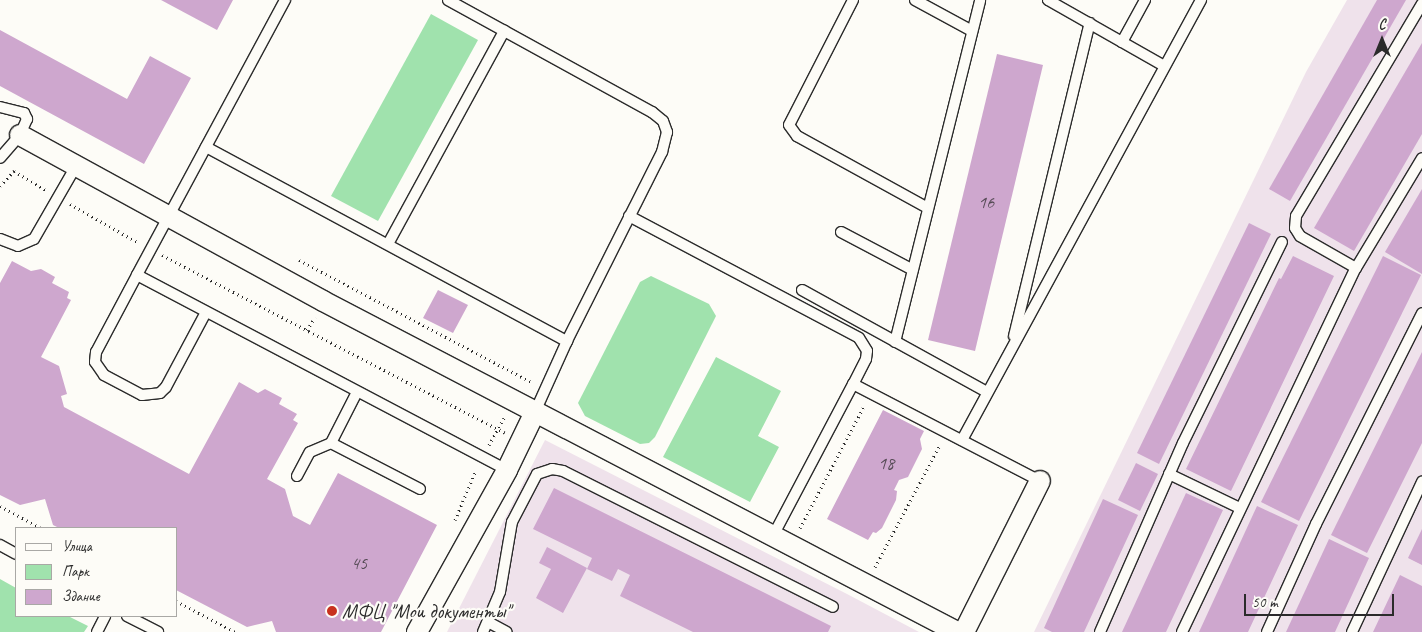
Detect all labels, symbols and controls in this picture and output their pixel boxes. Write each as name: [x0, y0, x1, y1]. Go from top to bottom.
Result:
north arrow: [1357, 15, 1407, 65]
text: С: [1379, 16, 1385, 33]
house number: 16: [978, 191, 994, 213]
house number: 18: [878, 452, 894, 474]
legend: [15, 527, 178, 617]
text: Улица: [62, 537, 92, 556]
house number: 45: [351, 552, 367, 574]
text: Парк: [62, 562, 89, 581]
scale bar: [1247, 584, 1397, 616]
text: Здание: [62, 587, 100, 606]
text: 50 m: [1252, 593, 1278, 612]
place label: МФЦ "Мои документы": [342, 599, 510, 623]
marker: МФЦ "Мои документы": [326, 605, 338, 617]

